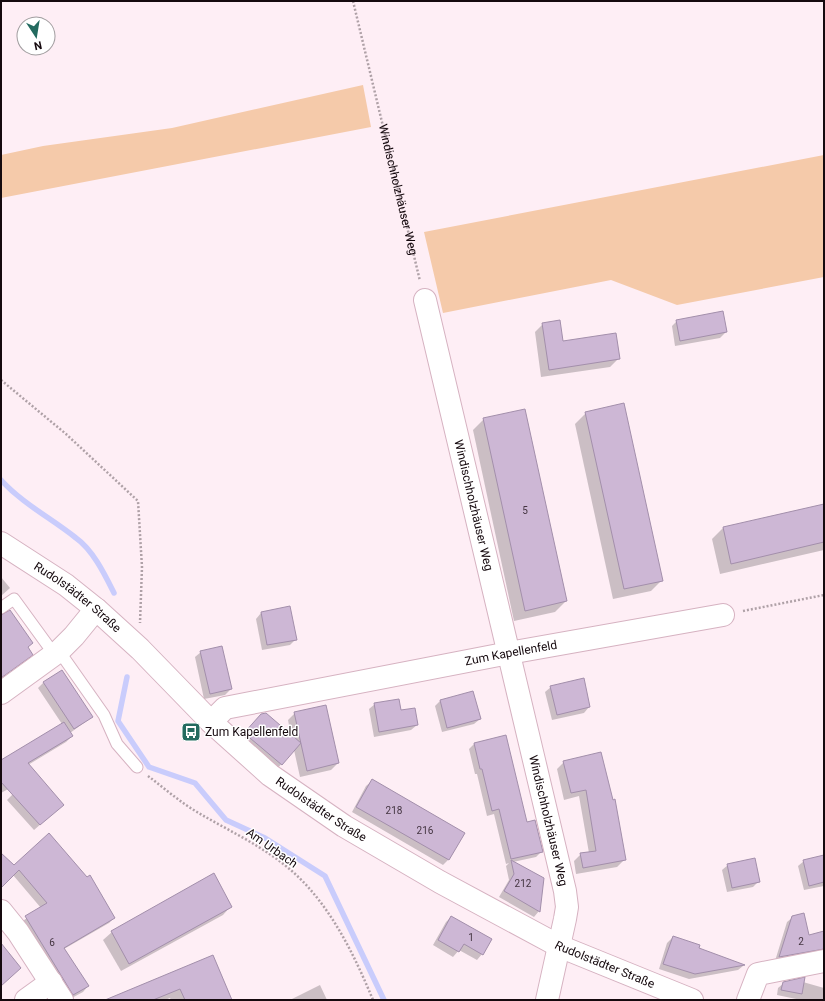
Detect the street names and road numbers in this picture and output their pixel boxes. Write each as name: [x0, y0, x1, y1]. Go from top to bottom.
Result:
street label: Windischholzhäuser Weg: [376, 123, 421, 257]
street label: Windischholzhäuser Weg: [451, 438, 496, 572]
street label: Rudolstädter Straße: [31, 559, 124, 635]
street label: Zum Kapellenfeld: [464, 638, 558, 668]
street label: Windischholzhäuser Weg: [526, 754, 571, 888]
street label: Rudolstädter Straße: [273, 774, 369, 845]
street label: Am Urbach: [244, 825, 300, 871]
street label: Rudolstädter Straße: [552, 938, 657, 991]

